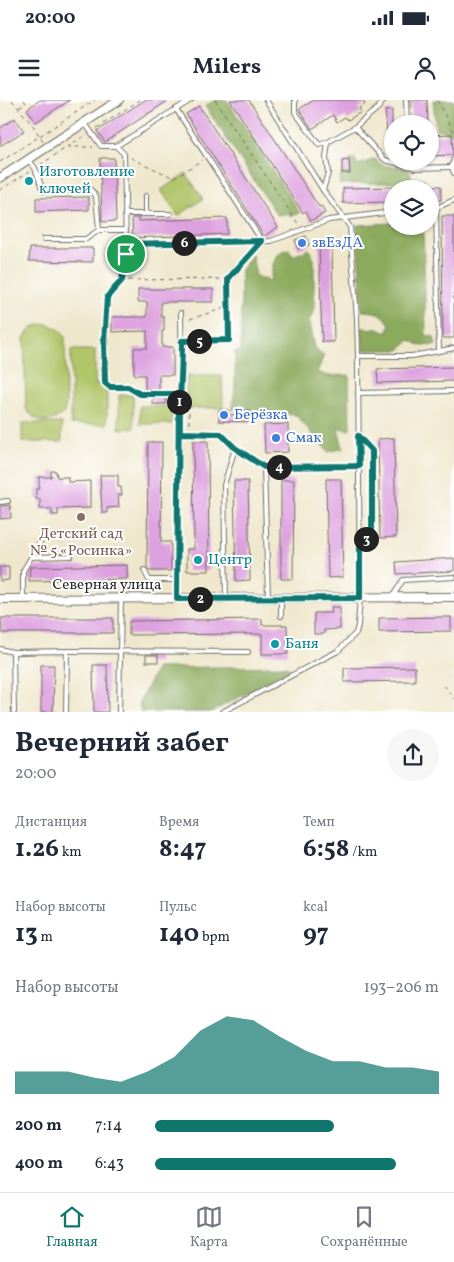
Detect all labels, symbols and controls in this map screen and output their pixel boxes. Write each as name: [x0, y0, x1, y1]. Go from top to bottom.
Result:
text: 20:00: [25, 5, 75, 31]
text: Milers: [193, 52, 261, 83]
icon: menu: [15, 54, 43, 82]
icon: person: [411, 54, 439, 82]
map controls: [384, 115, 439, 235]
button: locate: [384, 115, 439, 170]
place label: Изготовление ключей: [39, 162, 135, 200]
marker: Изготовление ключей: [23, 175, 35, 187]
button: layers: [384, 180, 439, 235]
pin: 6: [172, 230, 196, 256]
pin: [105, 233, 147, 275]
place label: звЕзДА: [312, 233, 363, 254]
text: 6: [181, 234, 188, 253]
marker: звЕзДА: [296, 237, 308, 249]
icon: arrive: [112, 240, 140, 268]
pin: 5: [186, 328, 212, 354]
text: 5: [196, 332, 203, 351]
pin: 1: [166, 390, 192, 414]
text: 1: [177, 393, 182, 412]
place label: Берёзка: [234, 405, 288, 426]
marker: Берёзка: [218, 409, 230, 421]
place label: Смак: [286, 428, 322, 449]
marker: Смак: [270, 432, 282, 444]
pin: 4: [266, 454, 292, 480]
text: 4: [275, 458, 284, 477]
marker: Детский сад № 5 «Росинка»: [75, 511, 87, 523]
place label: Детский сад № 5 «Росинка»: [30, 524, 132, 562]
pin: 3: [354, 526, 378, 552]
text: 3: [363, 530, 370, 549]
place label: Центр: [208, 550, 252, 571]
marker: Центр: [192, 554, 204, 566]
street label: Северная улица: [53, 575, 161, 596]
pin: 2: [188, 586, 212, 612]
text: 2: [197, 590, 204, 609]
place label: Баня: [285, 634, 319, 655]
marker: Баня: [269, 638, 281, 650]
text: Вечерний забег: [15, 724, 229, 763]
button: share: [387, 729, 439, 781]
text: 20:00: [15, 763, 56, 785]
text: Дистанция: [15, 813, 87, 832]
text: Время: [159, 813, 199, 832]
text: Темп: [303, 813, 335, 832]
text: 1.26: [15, 832, 59, 867]
text: 8:47: [159, 832, 207, 867]
text: 6:58: [303, 832, 349, 867]
text: km: [59, 843, 82, 862]
text: /km: [349, 843, 377, 862]
text: Набор высоты: [15, 898, 106, 917]
text: Пульс: [159, 898, 197, 917]
text: kcal: [303, 898, 328, 917]
text: 13: [15, 917, 38, 952]
text: 140: [159, 917, 199, 952]
text: 97: [303, 917, 329, 952]
text: m: [38, 928, 53, 947]
text: bpm: [199, 928, 230, 947]
text: Набор высоты: [15, 977, 119, 999]
text: 193–206 m: [364, 977, 439, 999]
text: 200 m: [15, 1115, 62, 1137]
text: 7:14: [95, 1115, 122, 1137]
text: 400 m: [15, 1153, 63, 1175]
text: 6:43: [95, 1153, 124, 1175]
tab: Главная: [46, 1203, 97, 1252]
tab: Карта: [190, 1203, 228, 1252]
tab: Сохранённые: [320, 1203, 408, 1252]

